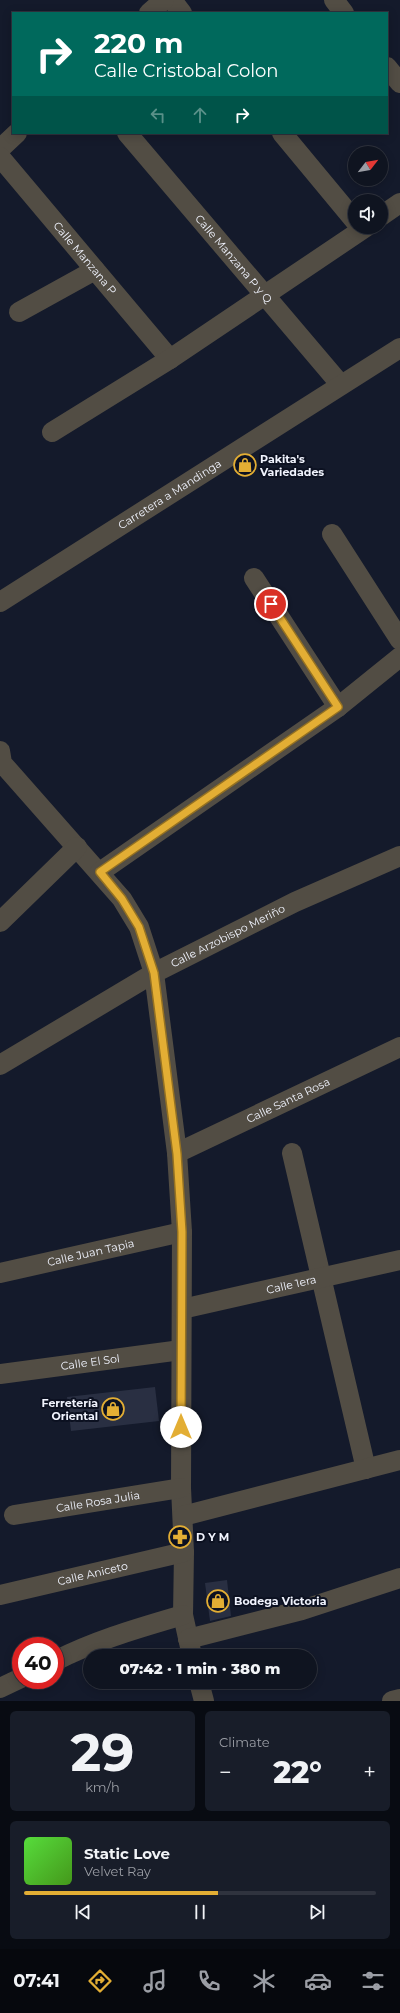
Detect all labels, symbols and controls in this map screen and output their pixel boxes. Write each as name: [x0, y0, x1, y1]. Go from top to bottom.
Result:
text: 220 m: [94, 26, 183, 60]
icon: right: [28, 28, 80, 80]
text: Calle Cristobal Colon: [94, 60, 279, 82]
icon: left: [147, 104, 169, 126]
icon: ahead: [189, 104, 211, 126]
icon: right: [231, 104, 253, 126]
north arrow: [348, 146, 388, 186]
map controls: [348, 146, 388, 234]
button: sound: [348, 194, 388, 234]
street label: Calle Manzana P y Q: [192, 212, 276, 307]
street label: Calle Manzana P: [50, 219, 120, 297]
shop icon: Pakita's Variedades: [232, 452, 258, 478]
place label: Pakita's Variedades: [259, 452, 324, 479]
street label: Carretera a Mandinga: [115, 456, 224, 532]
pin: [254, 587, 288, 621]
icon: arrive: [260, 593, 282, 615]
street label: Calle Arzobispo Meriño: [168, 901, 287, 971]
street label: Calle Santa Rosa: [244, 1074, 332, 1126]
street label: Calle Juan Tapia: [46, 1236, 136, 1269]
street label: Calle 1era: [265, 1272, 318, 1297]
street label: Calle El Sol: [60, 1351, 121, 1373]
place label: Ferretería Oriental: [42, 1396, 98, 1423]
shop icon: Ferretería Oriental: [100, 1396, 126, 1422]
position arrow: [160, 1406, 202, 1448]
street label: Calle Rosa Julia: [55, 1488, 141, 1515]
pharmacy icon: D Y M: [167, 1524, 193, 1550]
place label: D Y M: [196, 1530, 229, 1544]
street label: Calle Aniceto: [56, 1558, 129, 1588]
shop icon: Bodega Victoria: [205, 1588, 231, 1614]
place label: Bodega Victoria: [234, 1594, 327, 1608]
speed limit sign: 40: [12, 1637, 64, 1689]
text: 07:42 · 1 min · 380 m: [120, 1659, 280, 1678]
text: 29: [71, 1721, 134, 1784]
text: Climate: [219, 1734, 270, 1750]
text: 22°: [273, 1754, 322, 1791]
text: −: [219, 1759, 232, 1786]
text: +: [363, 1759, 376, 1786]
text: km/h: [85, 1779, 120, 1795]
text: Static Love: [84, 1844, 170, 1863]
text: Velvet Ray: [84, 1863, 151, 1879]
icon: previous: [72, 1901, 94, 1923]
icon: pause: [189, 1901, 211, 1923]
icon: next: [306, 1901, 328, 1923]
icon: directions: [86, 1967, 114, 1995]
icon: music: [141, 1967, 169, 1995]
icon: phone: [195, 1967, 223, 1995]
icon: climate: [250, 1967, 278, 1995]
icon: car: [304, 1967, 332, 1995]
icon: filters: [359, 1967, 387, 1995]
text: 07:41: [13, 1970, 60, 1992]

